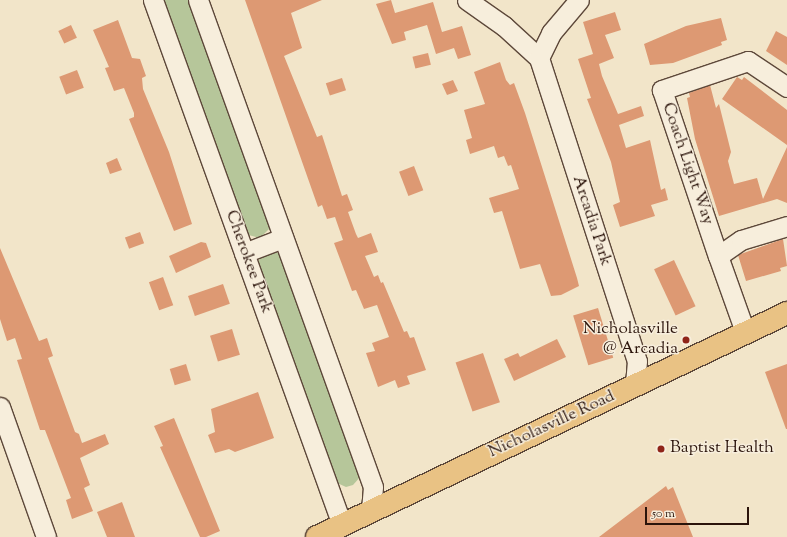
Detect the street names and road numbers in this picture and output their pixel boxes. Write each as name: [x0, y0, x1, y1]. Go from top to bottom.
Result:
street label: Coach Light Way: [657, 100, 717, 228]
street label: Arcadia Park: [567, 173, 615, 269]
street label: Cherokee Park: [220, 208, 276, 316]
street label: Nicholasville Road: [486, 387, 618, 463]

